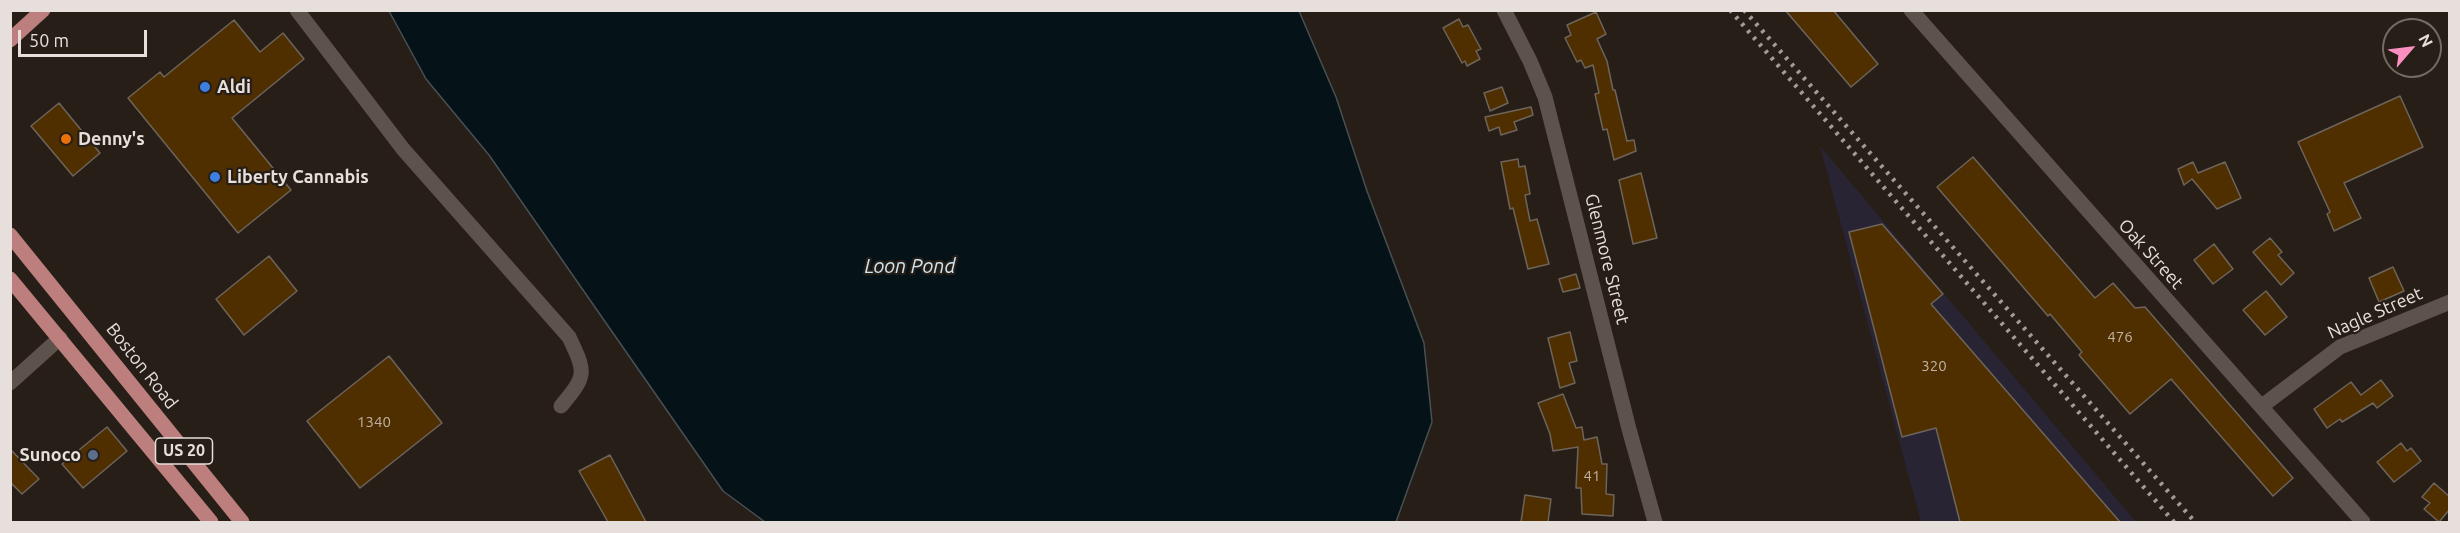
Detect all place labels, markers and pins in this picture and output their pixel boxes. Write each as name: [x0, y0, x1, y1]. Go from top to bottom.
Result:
place label: Aldi: [217, 76, 251, 98]
marker: Aldi: [198, 80, 212, 94]
place label: Denny's: [78, 128, 145, 150]
marker: Denny's: [59, 132, 73, 146]
place label: Liberty Cannabis: [227, 166, 369, 188]
marker: Liberty Cannabis: [208, 170, 222, 184]
place label: Sunoco: [20, 444, 81, 466]
marker: Sunoco: [86, 448, 100, 462]

